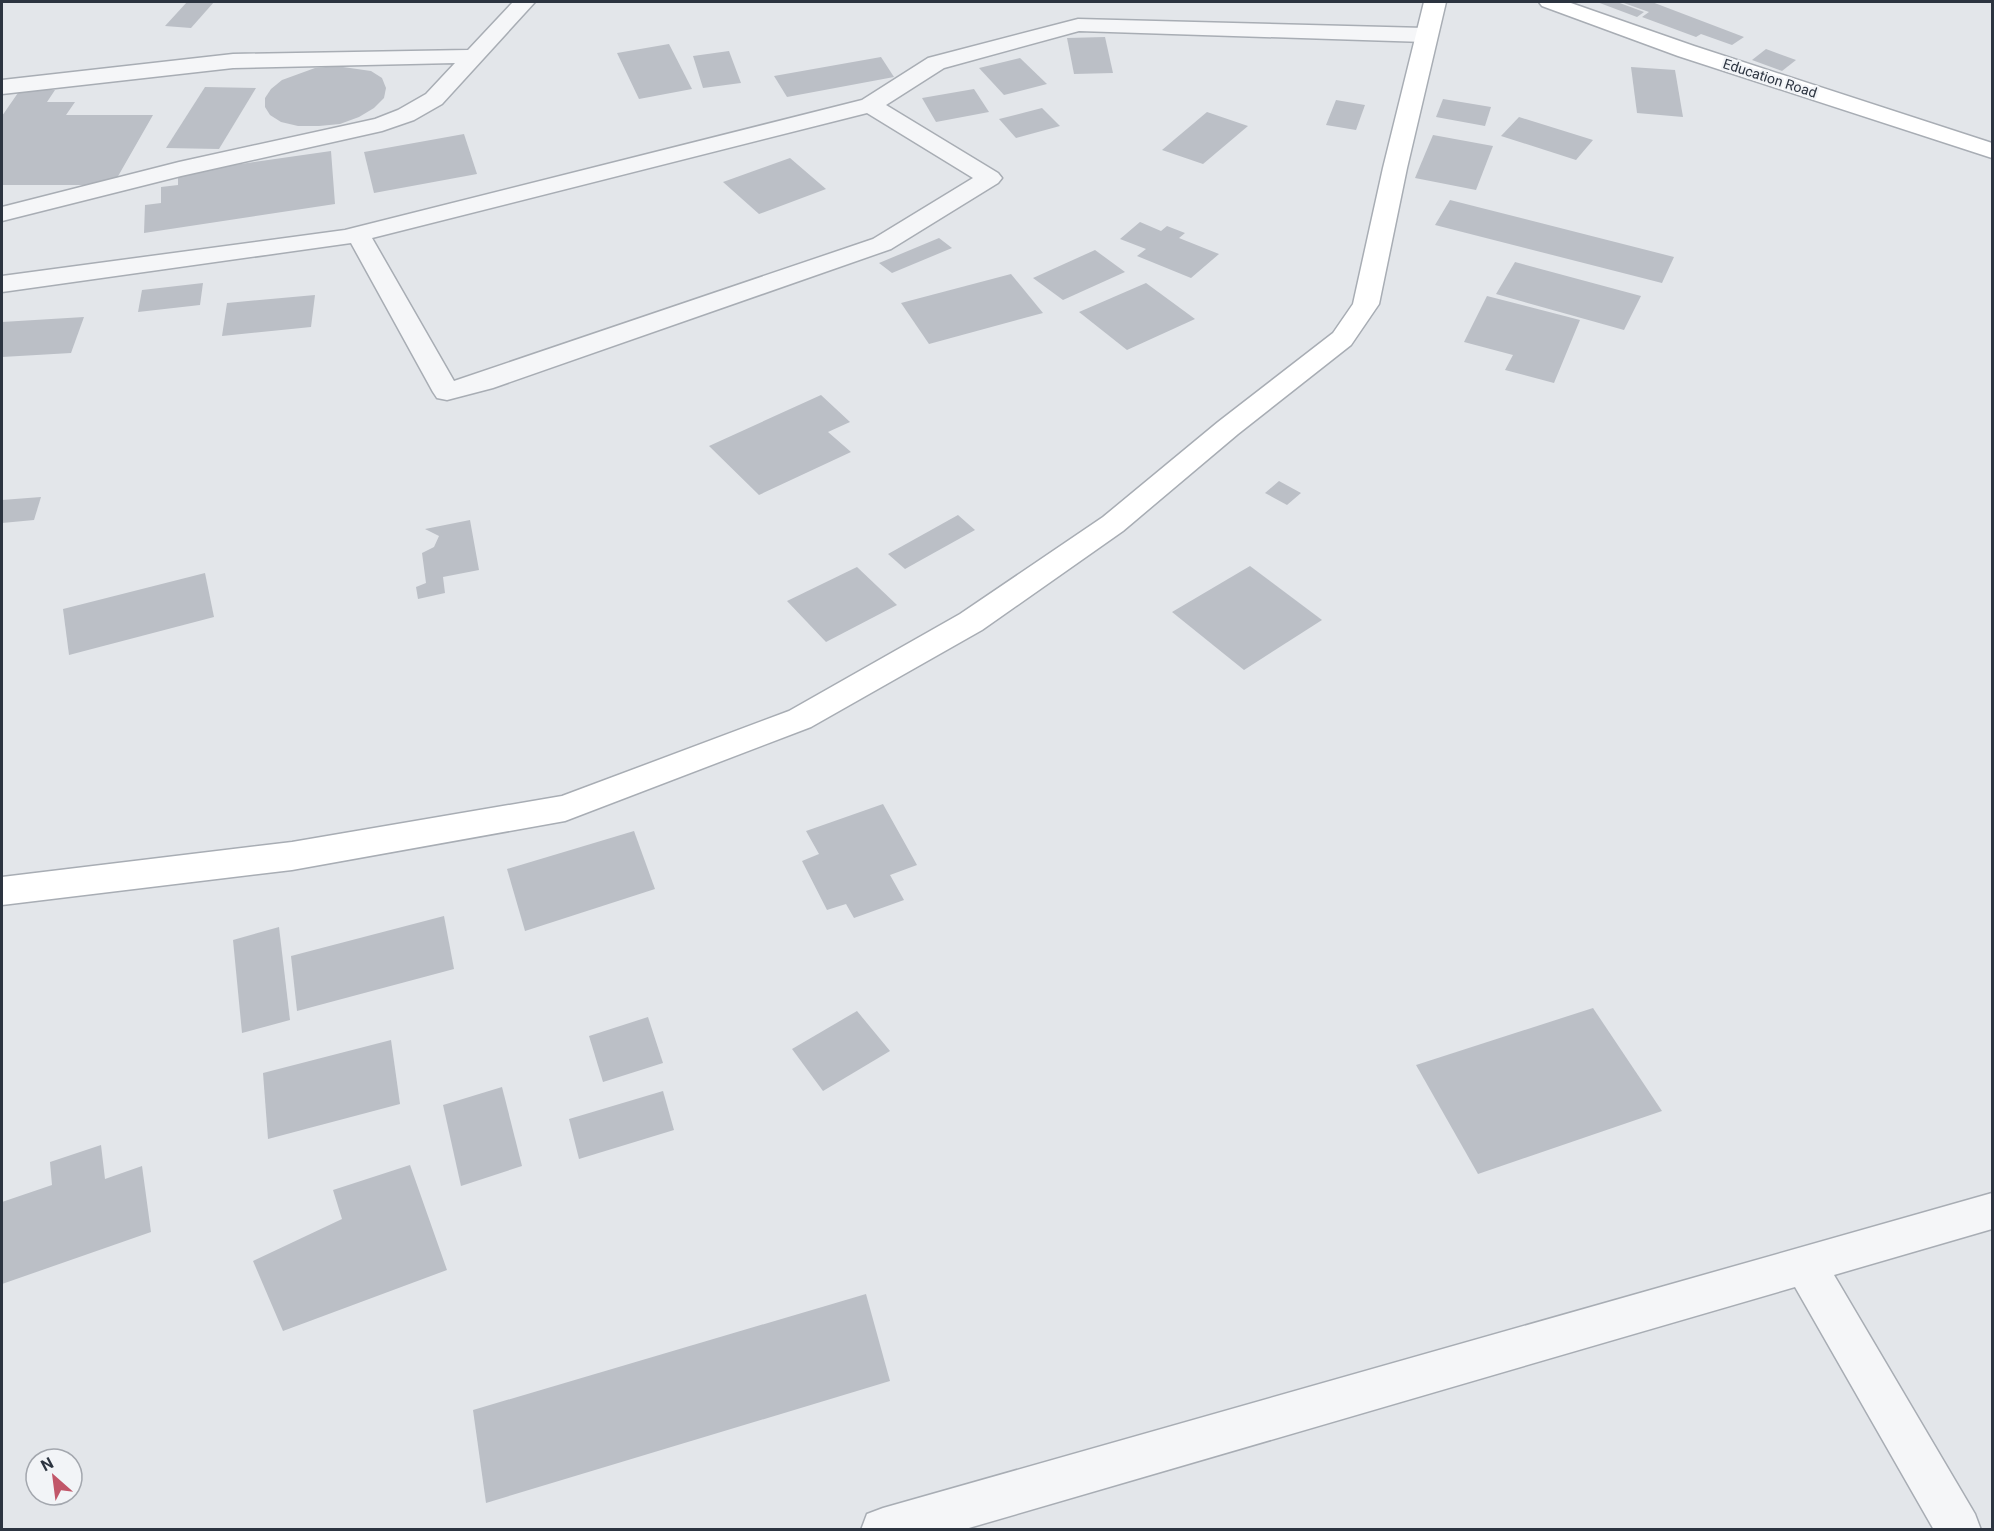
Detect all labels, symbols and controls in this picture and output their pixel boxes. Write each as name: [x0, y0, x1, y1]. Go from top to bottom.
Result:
street label: Education Road: [1721, 55, 1819, 101]
north arrow: [24, 1447, 84, 1507]
text: N: [38, 1453, 57, 1475]

